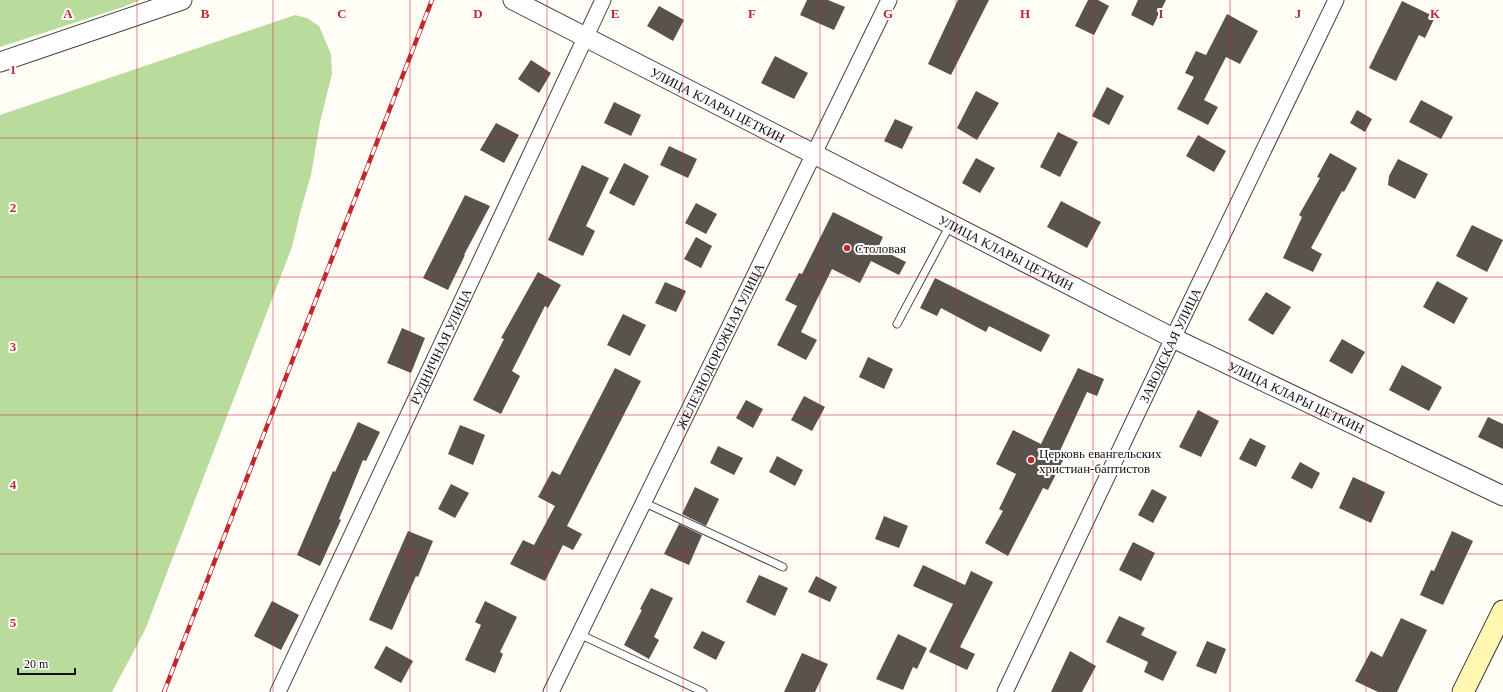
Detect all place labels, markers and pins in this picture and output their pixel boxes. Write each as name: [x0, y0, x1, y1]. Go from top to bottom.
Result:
place label: Столовая: [855, 241, 906, 256]
marker: Столовая: [842, 243, 852, 253]
place label: Церковь евангельских христиан-баптистов: [1039, 446, 1162, 476]
marker: Церковь евангельских христиан-баптистов: [1026, 455, 1036, 465]

